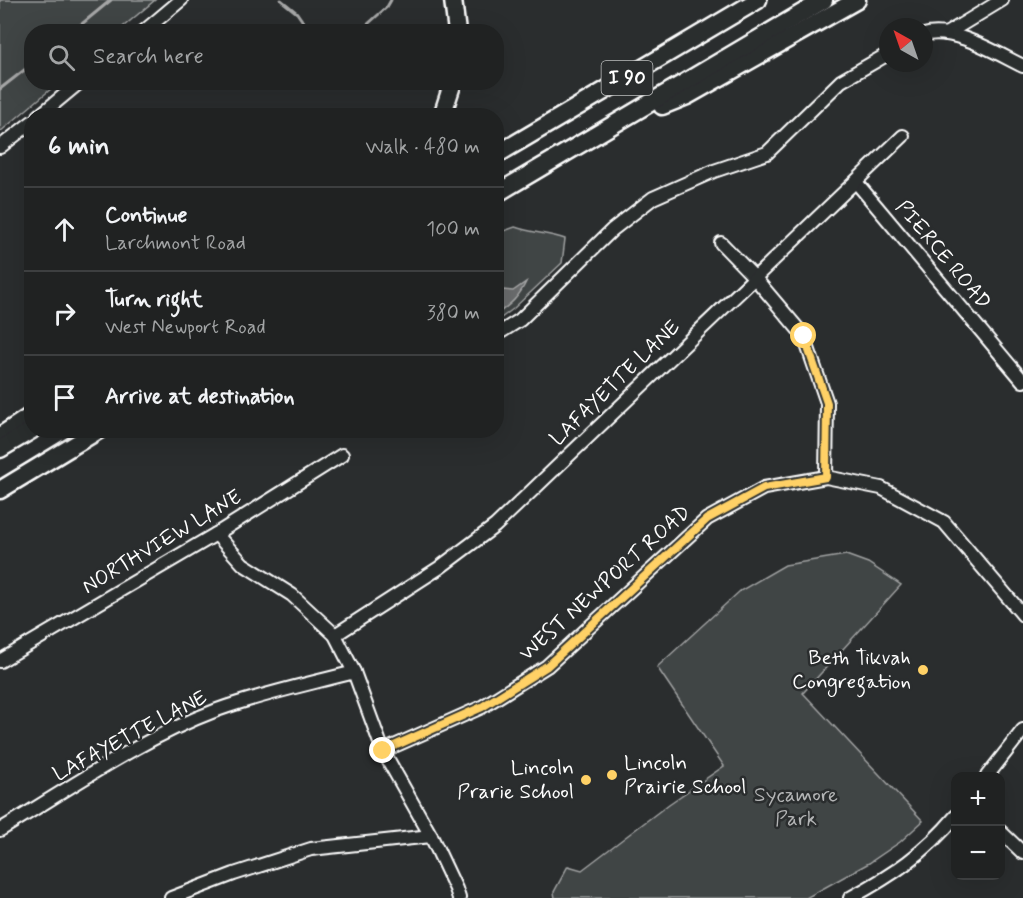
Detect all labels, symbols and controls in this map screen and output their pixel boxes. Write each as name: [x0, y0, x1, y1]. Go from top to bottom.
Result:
north arrow: [879, 18, 933, 72]
search box: [24, 24, 504, 90]
icon: search: [45, 41, 78, 74]
text: Search here: [93, 43, 204, 71]
road number: I 90: [602, 61, 652, 95]
text: 6 min: [48, 130, 110, 164]
text: Walk · 480 m: [365, 134, 480, 161]
street label: PIERCE ROAD: [889, 194, 997, 316]
text: Continue: [105, 202, 187, 230]
icon: ahead: [48, 213, 81, 246]
text: 100 m: [426, 216, 480, 243]
text: Larchmont Road: [105, 230, 246, 257]
text: Turn right: [105, 286, 203, 314]
icon: right: [48, 297, 81, 330]
text: 380 m: [427, 300, 480, 327]
text: West Newport Road: [105, 314, 266, 341]
street label: LAFAYETTE LANE: [544, 314, 686, 452]
route start: [790, 322, 816, 348]
icon: arrive: [48, 381, 81, 414]
text: Arrive at destination: [105, 383, 295, 411]
street label: NORTHVIEW LANE: [77, 483, 247, 601]
street label: WEST NEWPORT ROAD: [513, 499, 697, 667]
place label: Beth Tikvah Congregation: [792, 644, 911, 698]
marker: Beth Tikvah Congregation: [916, 663, 930, 677]
street label: LAFAYETTE LANE: [48, 684, 212, 788]
route end: [369, 737, 395, 763]
place label: Lincoln Prairie School: [624, 749, 746, 801]
place label: Lincoln Prarie School: [457, 754, 574, 806]
marker: Lincoln Prairie School: [605, 768, 619, 782]
map controls: [951, 772, 1005, 880]
button: +: [951, 772, 1005, 826]
marker: Lincoln Prarie School: [579, 773, 593, 787]
park label: Sycamore Park: [754, 781, 838, 833]
button: −: [951, 826, 1005, 880]

